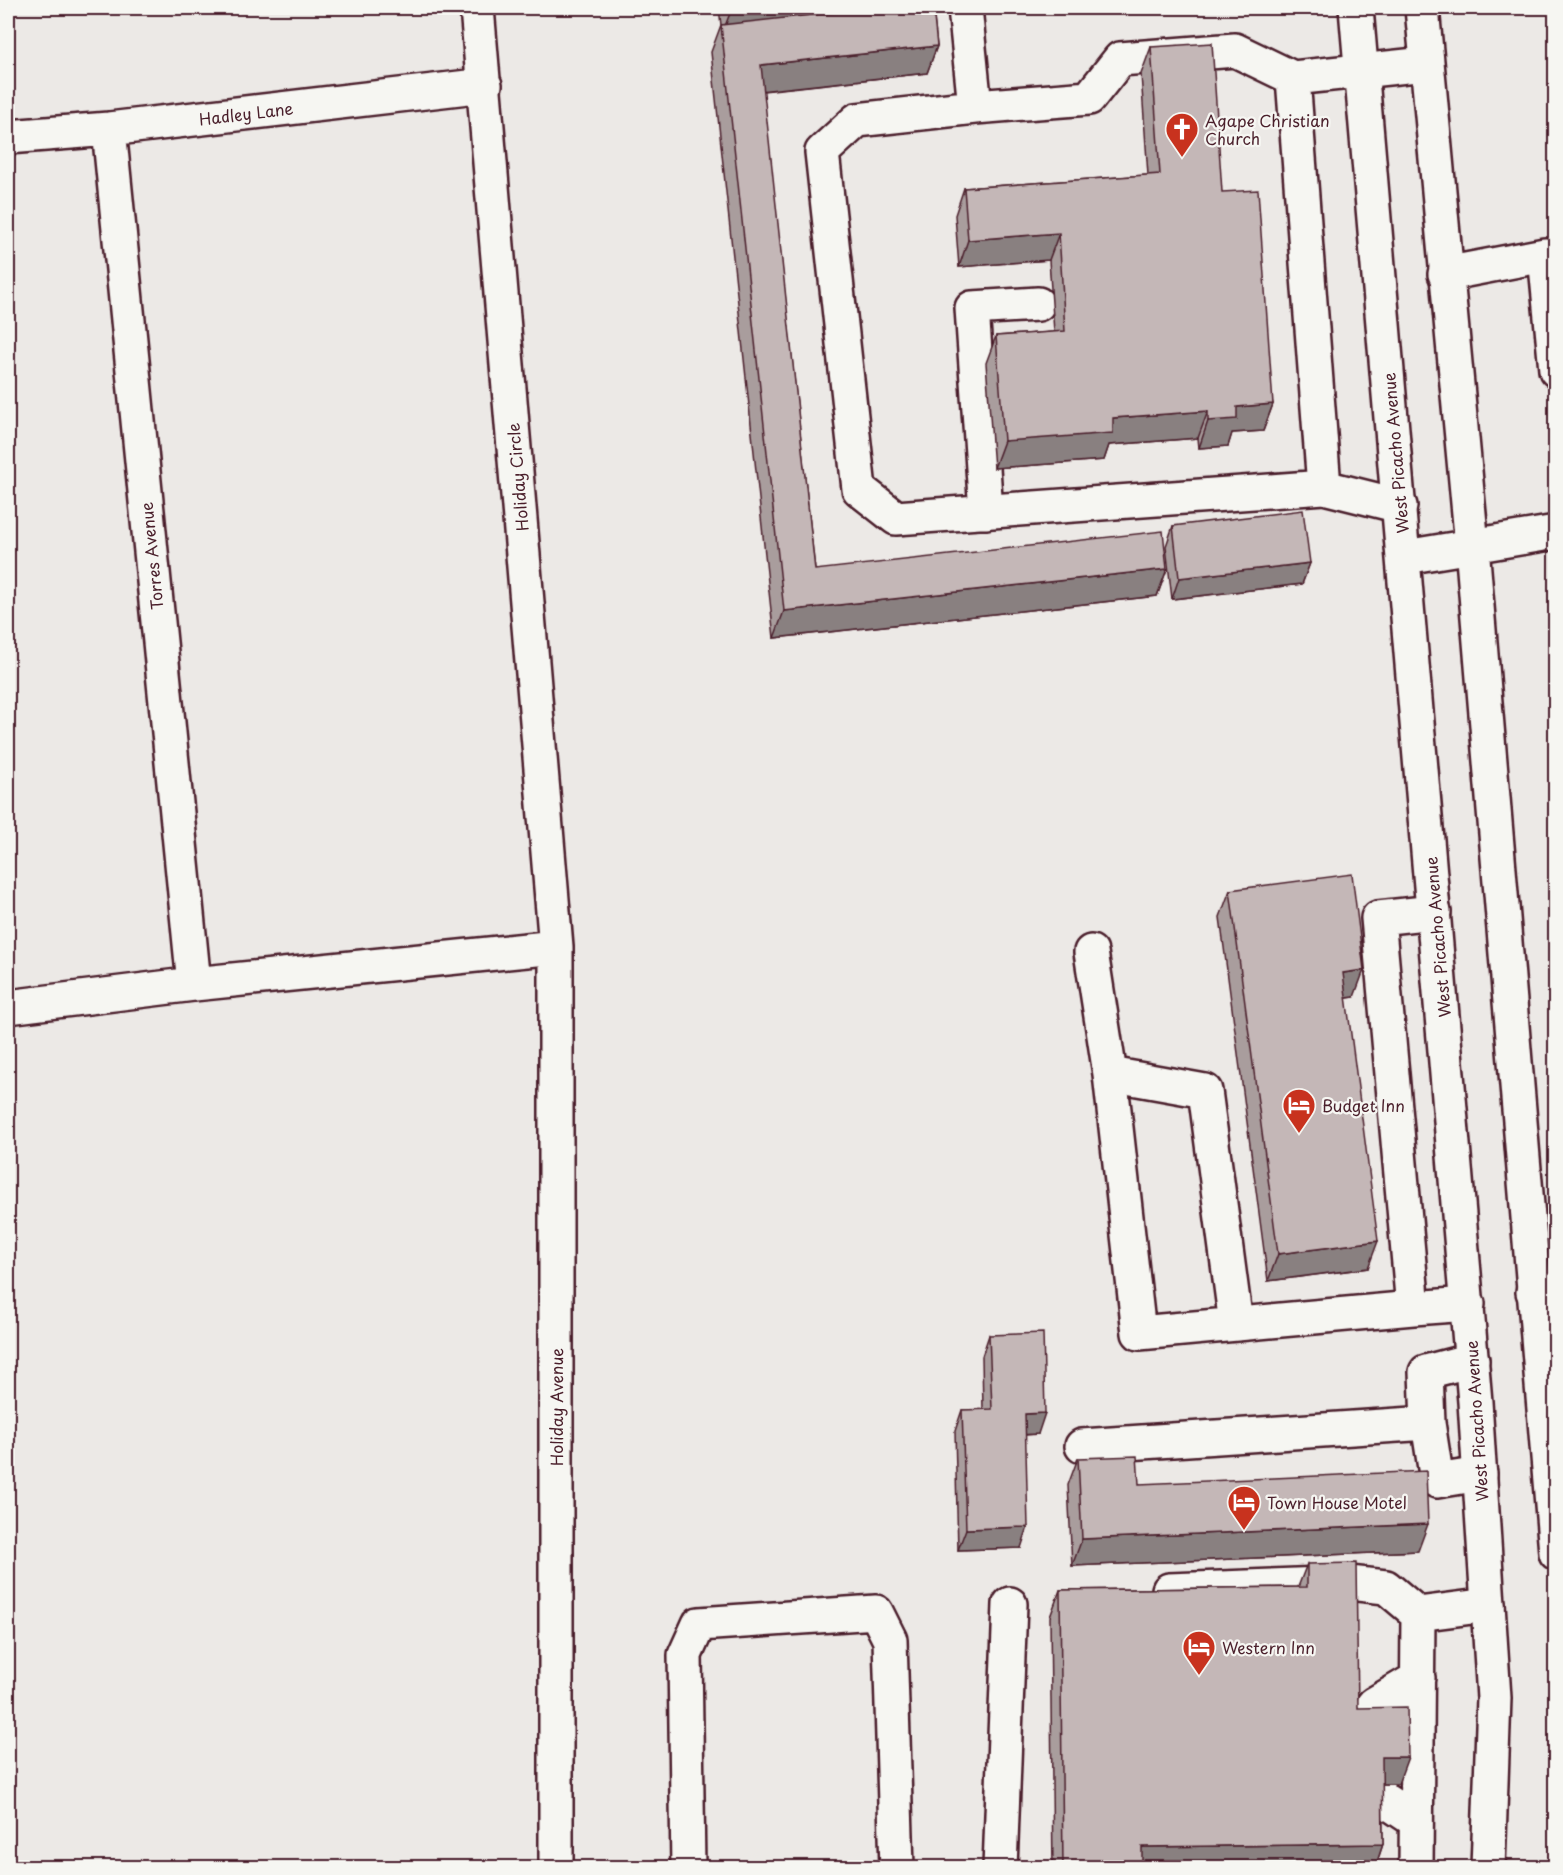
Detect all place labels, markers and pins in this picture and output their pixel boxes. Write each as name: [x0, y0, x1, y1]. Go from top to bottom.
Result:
place label: Agape Christian Church: [1205, 108, 1330, 150]
church icon: Agape Christian Church: [1164, 111, 1200, 158]
hotel icon: Budget Inn: [1281, 1087, 1317, 1134]
place label: Budget Inn: [1322, 1093, 1405, 1117]
hotel icon: Town House Motel: [1226, 1484, 1262, 1531]
place label: Town House Motel: [1267, 1490, 1407, 1514]
hotel icon: Western Inn: [1181, 1629, 1217, 1676]
place label: Western Inn: [1222, 1635, 1315, 1659]

